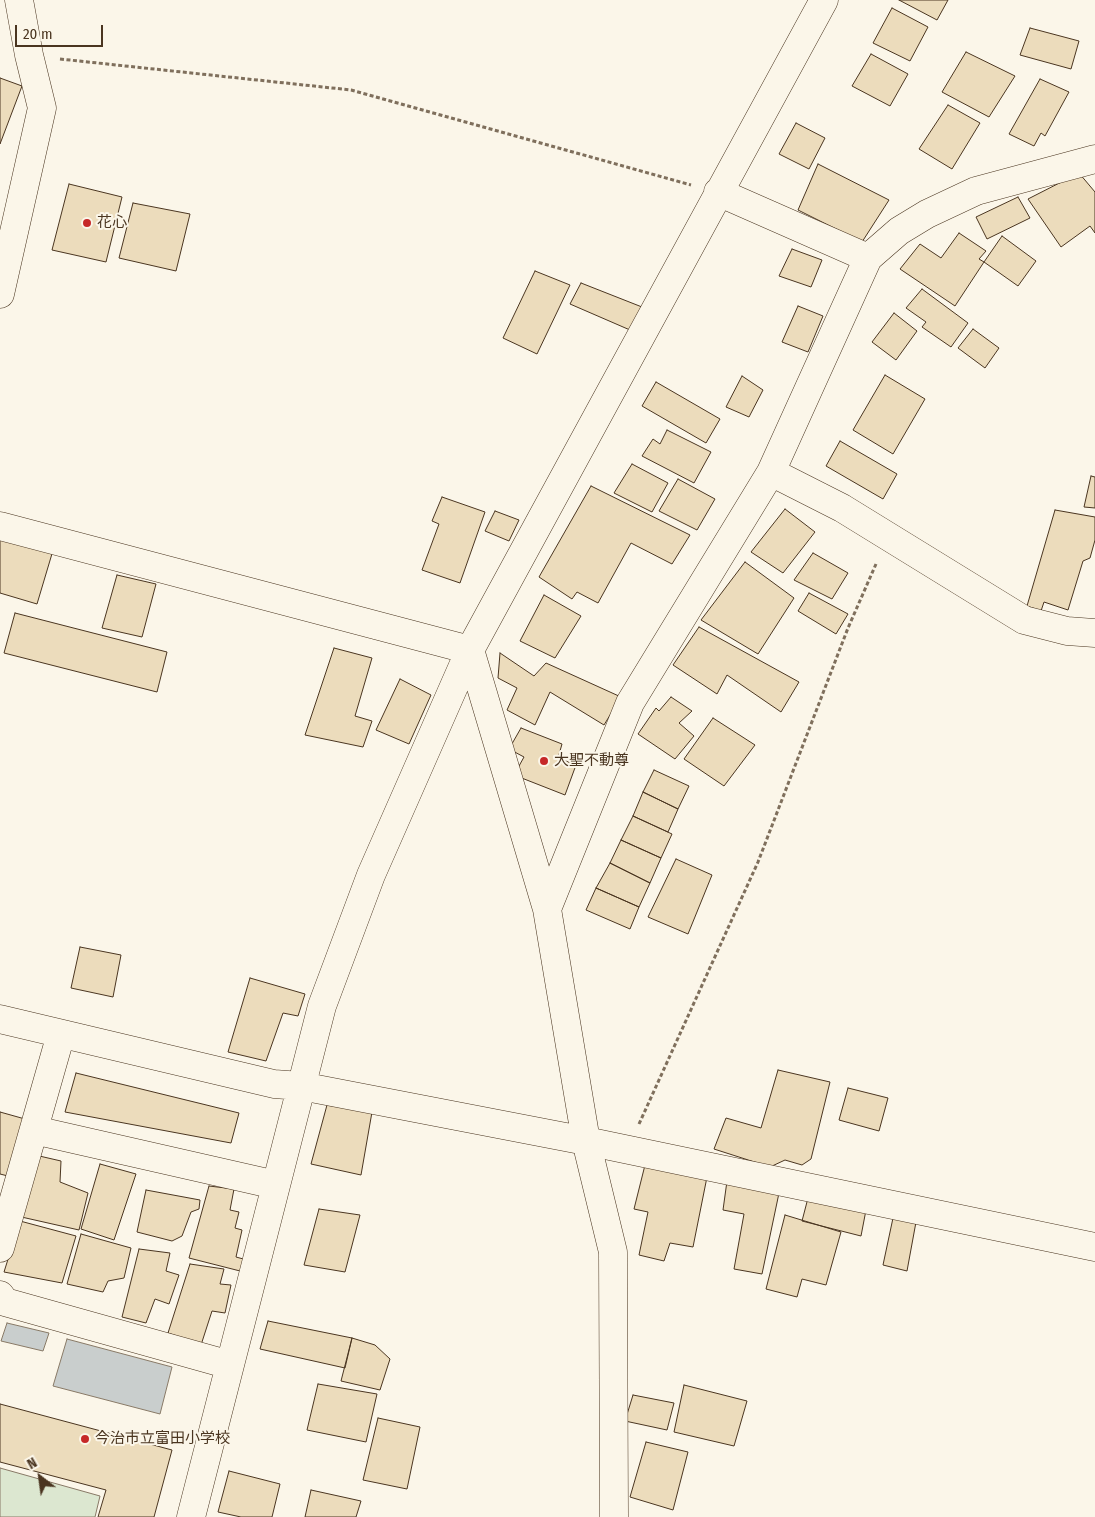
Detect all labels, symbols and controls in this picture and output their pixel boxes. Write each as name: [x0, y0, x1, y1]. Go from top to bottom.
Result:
scale bar: [18, 15, 105, 47]
text: 20 m: [23, 25, 53, 43]
place label: 花心: [97, 214, 127, 232]
marker: 花心: [81, 217, 93, 229]
place label: 大聖不動尊: [554, 752, 629, 770]
marker: 大聖不動尊: [538, 755, 550, 767]
place label: 今治市立富田小学校: [95, 1430, 230, 1448]
marker: 今治市立富田小学校: [79, 1433, 91, 1445]
north arrow: [15, 1452, 65, 1502]
text: N: [24, 1454, 40, 1473]

